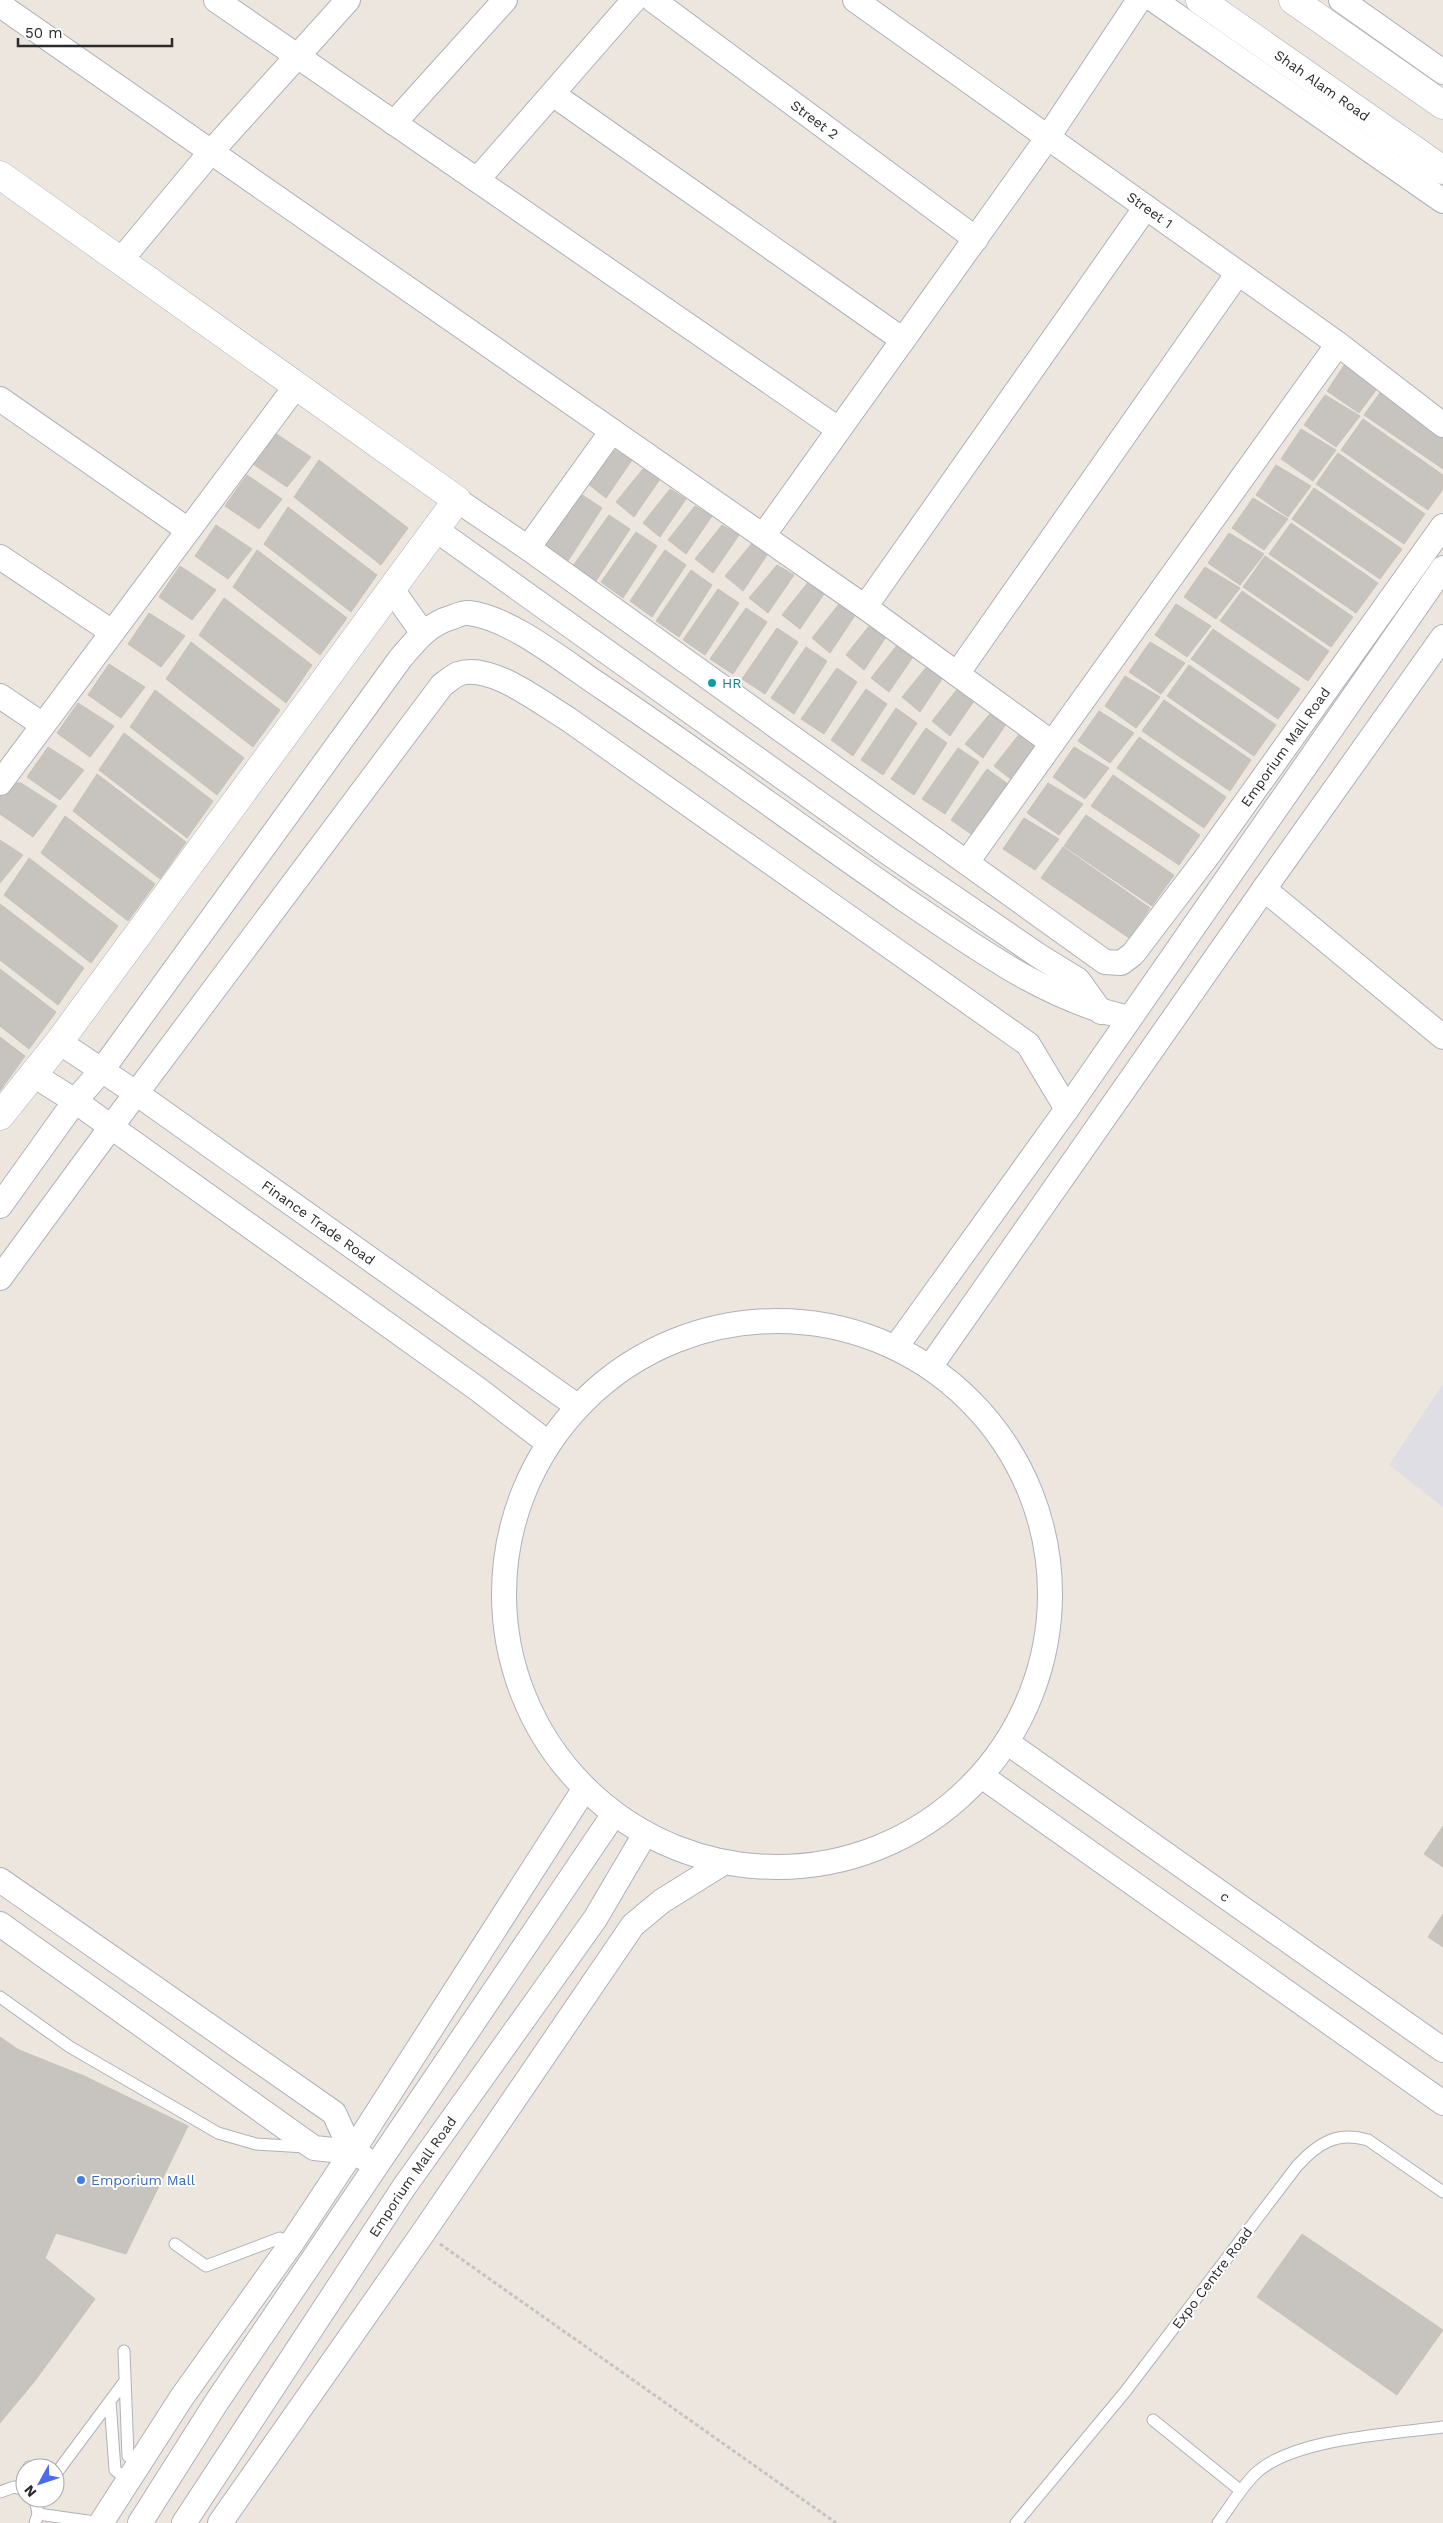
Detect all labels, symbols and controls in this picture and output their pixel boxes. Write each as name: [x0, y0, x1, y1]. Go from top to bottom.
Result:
scale bar: [18, 15, 171, 47]
text: 50 m: [25, 24, 62, 42]
street label: Shah Alam Road: [1271, 47, 1373, 124]
street label: Street 2: [788, 97, 841, 142]
street label: Street 1: [1124, 188, 1176, 232]
place label: HR: [722, 675, 742, 691]
marker: HR: [706, 677, 718, 689]
street label: Emporium Mall Road: [1237, 684, 1333, 810]
street label: Finance Trade Road: [259, 1177, 378, 1268]
street label: c: [1218, 1888, 1233, 1905]
street label: Emporium Mall Road: [366, 2113, 460, 2240]
place label: Emporium Mall: [91, 2172, 196, 2188]
marker: Emporium Mall: [75, 2174, 87, 2186]
street label: Expo Centre Road: [1169, 2224, 1255, 2332]
north arrow: [15, 2458, 65, 2508]
text: N: [21, 2482, 40, 2500]

